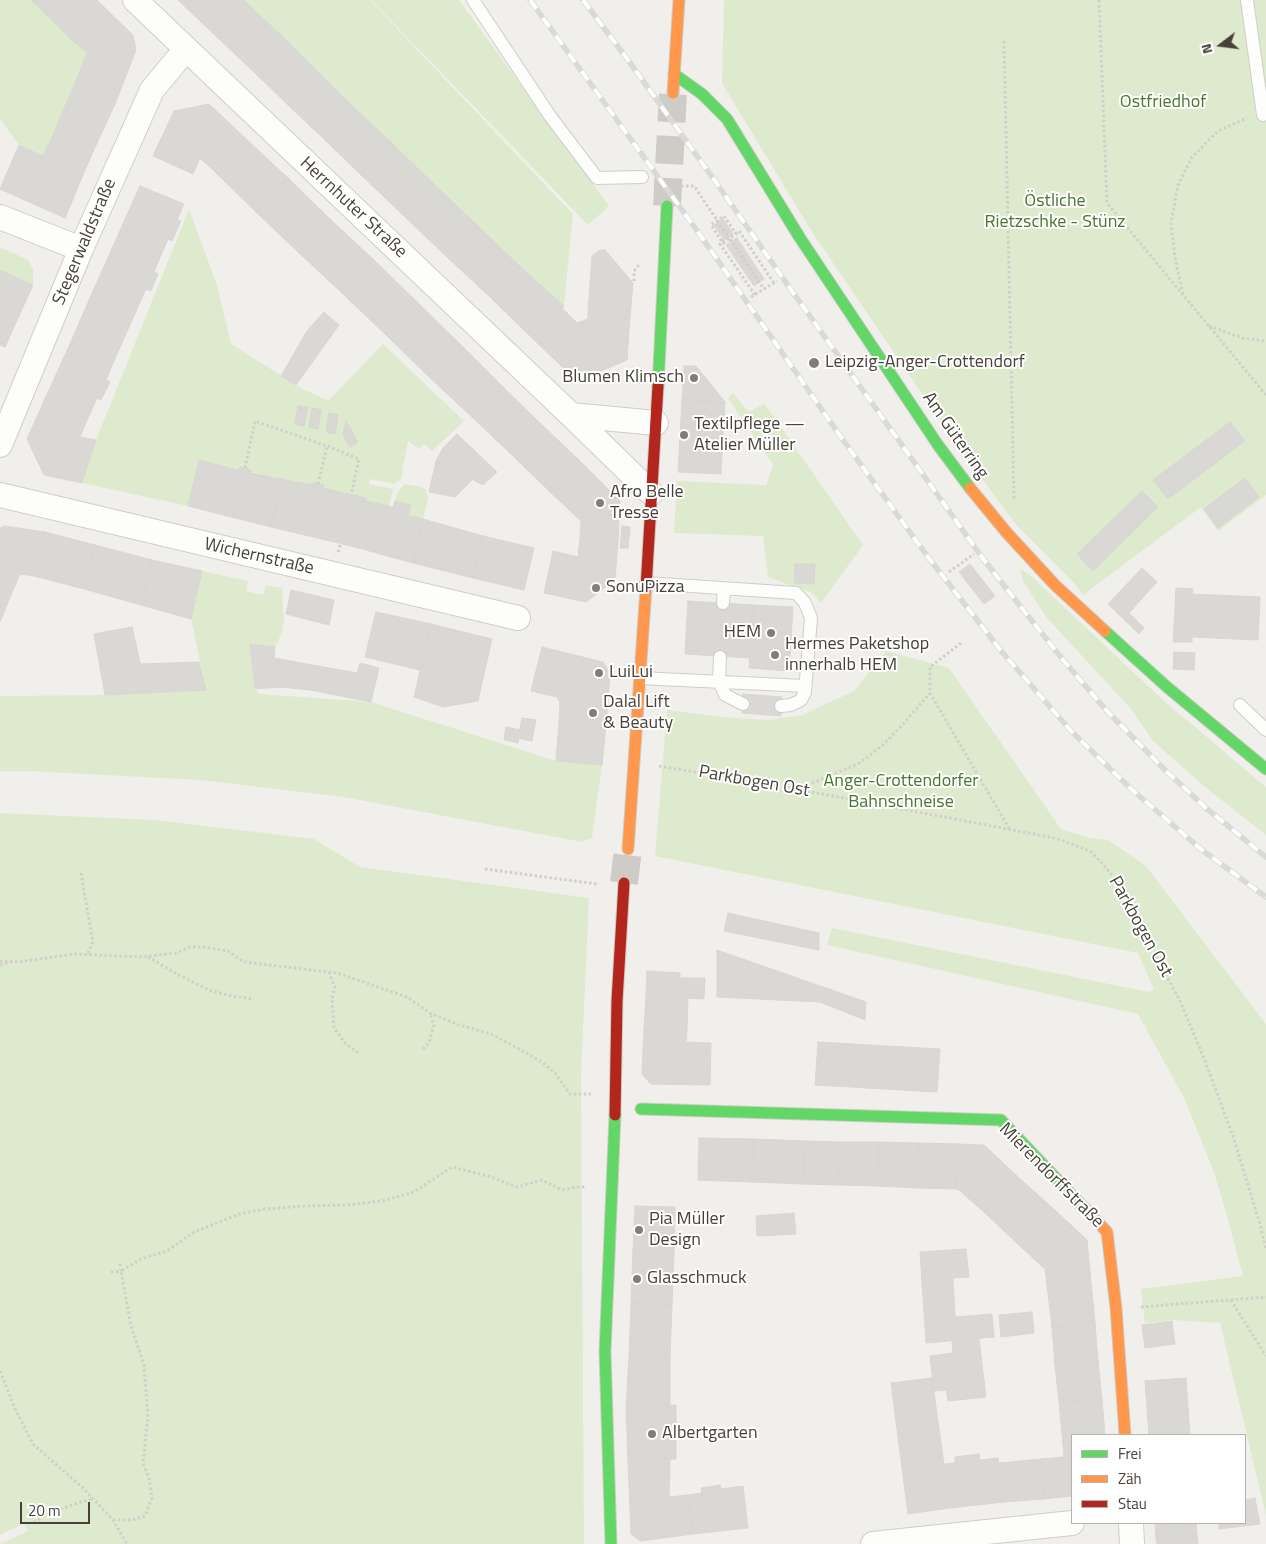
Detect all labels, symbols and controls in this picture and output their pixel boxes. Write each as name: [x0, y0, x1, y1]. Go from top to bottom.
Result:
north arrow: [1196, 20, 1246, 70]
text: N: [1195, 42, 1217, 56]
park label: Ostfriedhof: [1120, 92, 1206, 114]
street label: Herrnhuter Straße: [295, 153, 411, 263]
street label: Stegerwaldstraße: [49, 176, 121, 308]
park label: Östliche Rietzschke - Stünz: [984, 191, 1126, 233]
place label: Leipzig-Anger-Crottendorf: [825, 352, 1025, 374]
marker: Leipzig-Anger-Crottendorf: [807, 356, 821, 370]
place label: Blumen Klimsch: [562, 367, 684, 389]
marker: Blumen Klimsch: [688, 372, 700, 384]
street label: Am Güterring: [917, 388, 993, 484]
place label: Textilpflege — Atelier Müller: [694, 414, 805, 456]
marker: Textilpflege — Atelier Müller: [678, 429, 690, 441]
place label: Afro Belle Tresse: [610, 482, 684, 524]
marker: Afro Belle Tresse: [594, 497, 606, 509]
street label: Wichernstraße: [202, 534, 316, 580]
place label: SonuPizza: [606, 577, 684, 599]
marker: SonuPizza: [590, 582, 602, 594]
place label: HEM: [724, 622, 761, 644]
marker: HEM: [765, 627, 777, 639]
place label: Hermes Paketshop innerhalb HEM: [785, 634, 929, 676]
marker: Hermes Paketshop innerhalb HEM: [769, 649, 781, 661]
place label: LuiLui: [609, 662, 653, 684]
marker: LuiLui: [593, 667, 605, 679]
place label: Dalal Lift & Beauty: [603, 692, 673, 734]
marker: Dalal Lift & Beauty: [587, 707, 599, 719]
street label: Parkbogen Ost: [697, 762, 811, 802]
park label: Anger-Crottendorfer Bahnschneise: [824, 771, 978, 814]
street label: Parkbogen Ost: [1103, 873, 1177, 981]
street label: Mierendorffstraße: [994, 1119, 1108, 1233]
place label: Pia Müller Design: [649, 1209, 725, 1252]
marker: Pia Müller Design: [633, 1224, 645, 1236]
place label: Glasschmuck: [647, 1268, 747, 1290]
marker: Glasschmuck: [631, 1273, 643, 1285]
place label: Albertgarten: [662, 1423, 758, 1445]
marker: Albertgarten: [646, 1428, 658, 1440]
legend: [1071, 1434, 1246, 1524]
text: Frei: [1118, 1442, 1141, 1465]
text: Zäh: [1118, 1467, 1142, 1490]
scale bar: [22, 1492, 92, 1524]
text: Stau: [1118, 1492, 1147, 1515]
text: 20 m: [28, 1499, 61, 1522]

